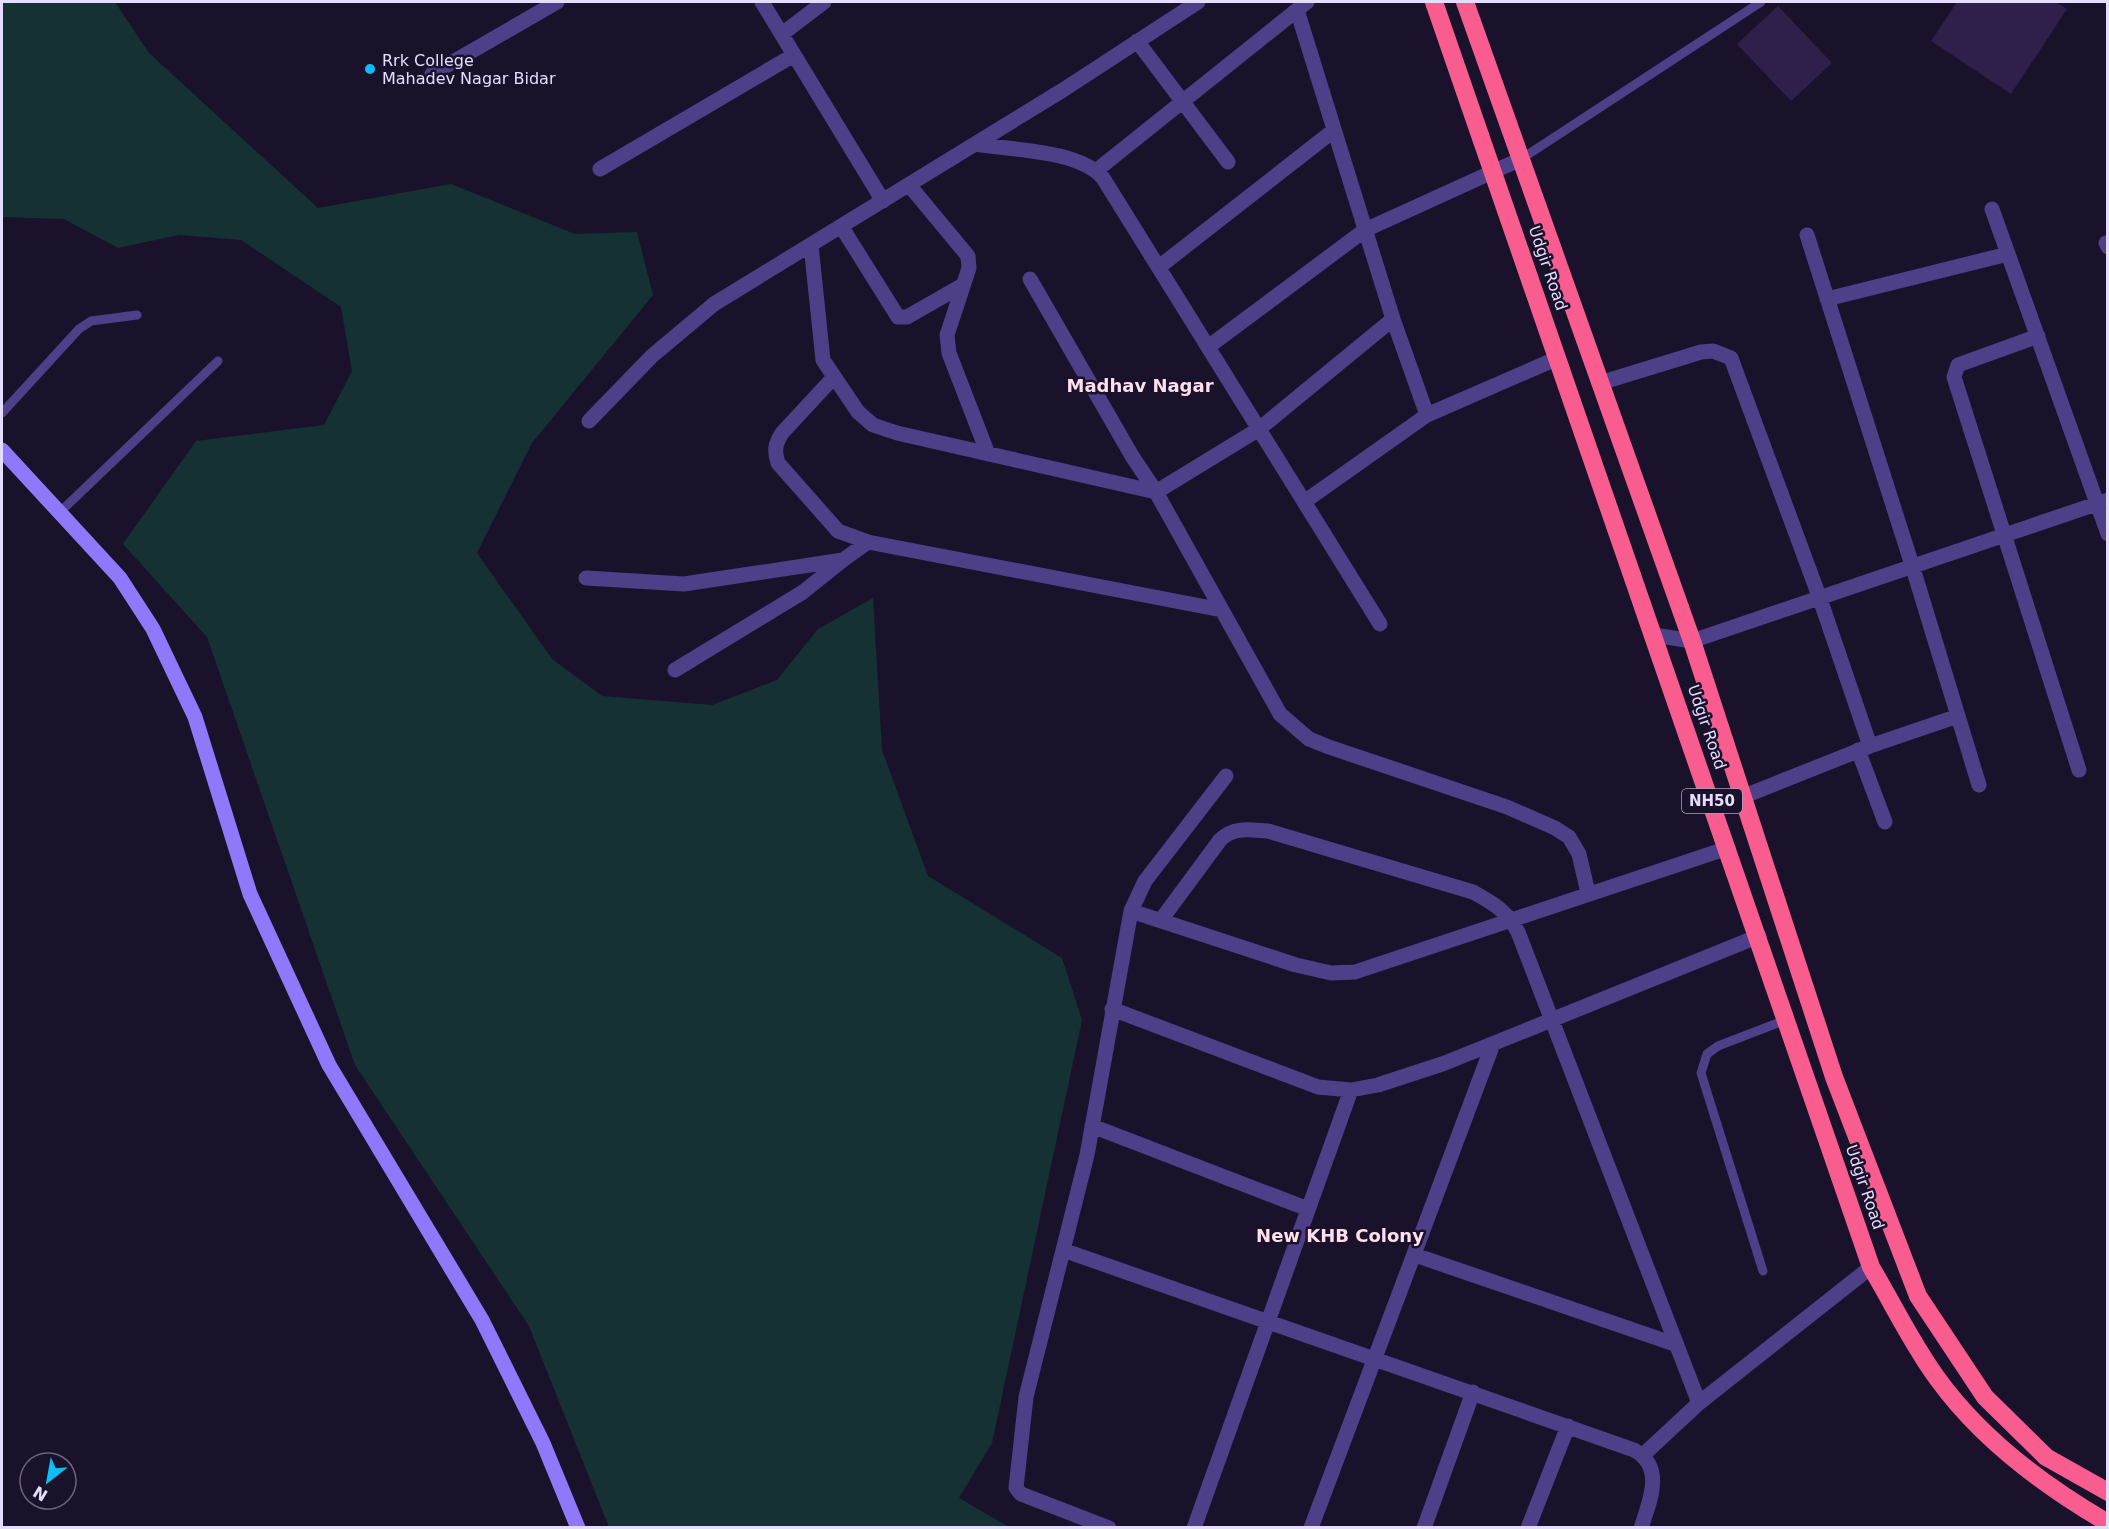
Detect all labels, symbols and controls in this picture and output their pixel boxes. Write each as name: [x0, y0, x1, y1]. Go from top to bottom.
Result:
place label: Rrk College Mahadev Nagar Bidar: [382, 51, 556, 88]
marker: Rrk College Mahadev Nagar Bidar: [363, 62, 377, 76]
street label: Udgir Road: [1525, 223, 1571, 313]
district label: Madhav Nagar: [1066, 375, 1214, 396]
street label: Udgir Road: [1684, 682, 1730, 772]
road number: NH50: [1682, 789, 1742, 813]
street label: Udgir Road: [1842, 1142, 1888, 1232]
district label: New KHB Colony: [1256, 1225, 1424, 1246]
north arrow: [18, 1451, 78, 1511]
text: N: [30, 1482, 51, 1505]

